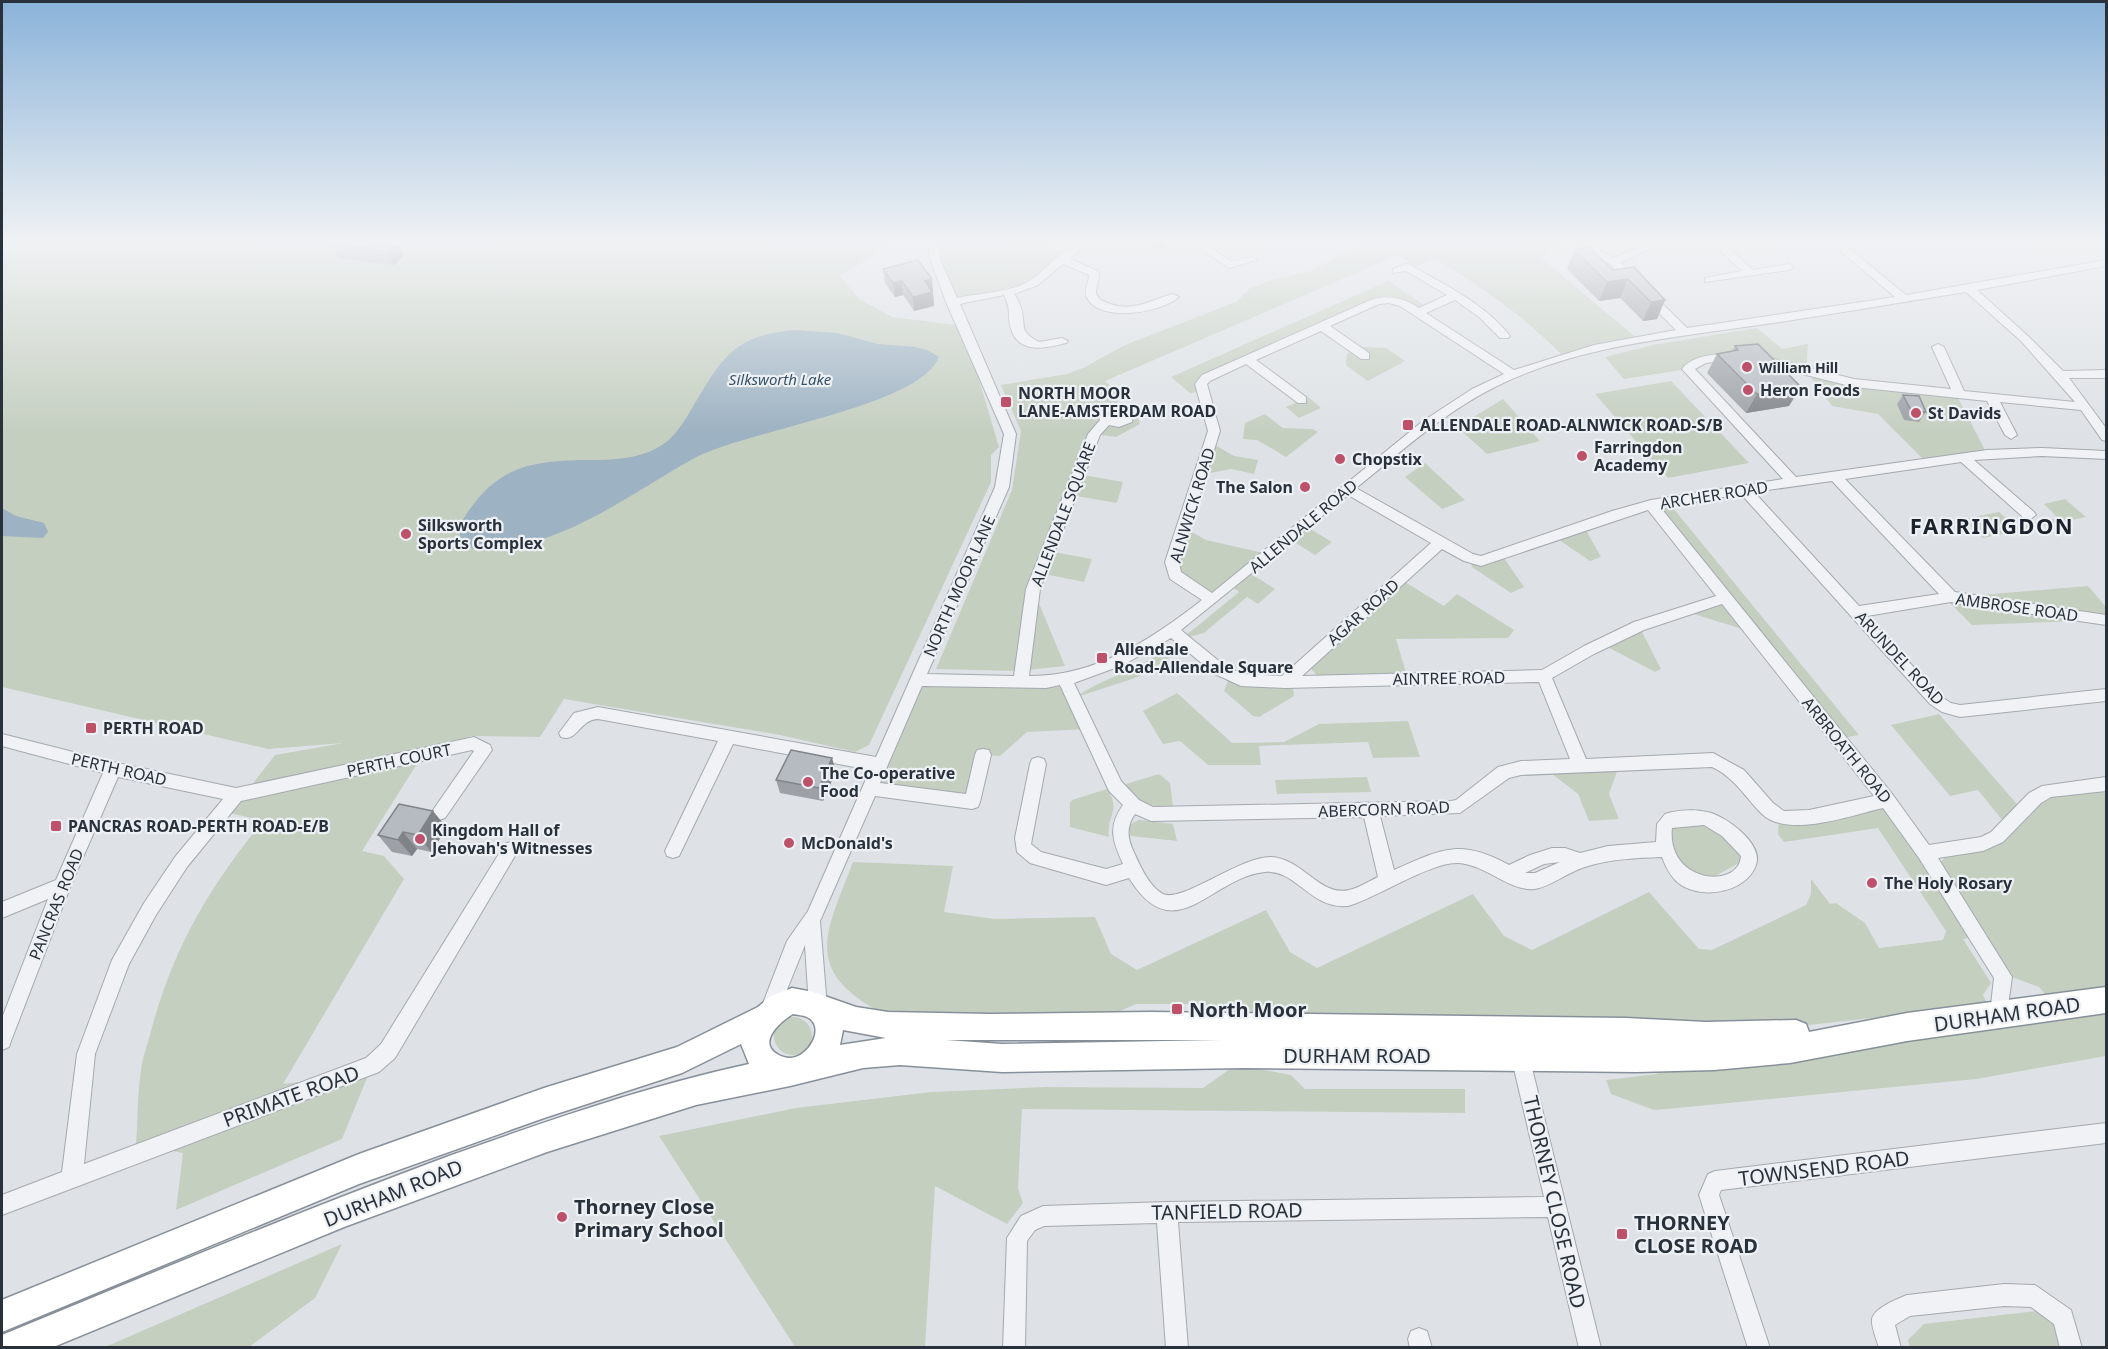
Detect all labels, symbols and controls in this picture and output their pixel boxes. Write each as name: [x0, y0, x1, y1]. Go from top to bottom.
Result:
place label: William Hill: [1759, 358, 1838, 377]
marker: William Hill: [1740, 360, 1754, 374]
water label: Silksworth Lake: [729, 369, 832, 389]
place label: Heron Foods: [1760, 379, 1860, 401]
place label: NORTH MOOR LANE-AMSTERDAM ROAD: [1018, 382, 1216, 422]
marker: Heron Foods: [1741, 383, 1755, 397]
marker: NORTH MOOR LANE-AMSTERDAM ROAD: [999, 395, 1013, 409]
place label: St Davids: [1928, 402, 2001, 424]
marker: St Davids: [1909, 406, 1923, 420]
place label: ALLENDALE ROAD-ALNWICK ROAD-S/B: [1420, 414, 1723, 436]
marker: ALLENDALE ROAD-ALNWICK ROAD-S/B: [1401, 418, 1415, 432]
place label: Farringdon Academy: [1594, 436, 1682, 476]
street label: ALLENDALE SQUARE: [1025, 439, 1101, 589]
street label: ALNWICK ROAD: [1164, 445, 1220, 565]
place label: Chopstix: [1352, 448, 1423, 470]
marker: Farringdon Academy: [1575, 449, 1589, 463]
marker: Chopstix: [1333, 452, 1347, 466]
street label: ALLENDALE ROAD: [1244, 474, 1362, 578]
place label: The Salon: [1216, 476, 1293, 498]
street label: ARCHER ROAD: [1658, 476, 1770, 514]
marker: The Salon: [1298, 480, 1312, 494]
district label: FARRINGDON: [1910, 510, 2074, 540]
street label: NORTH MOOR LANE: [918, 512, 1000, 660]
place label: Silksworth Sports Complex: [418, 514, 543, 554]
marker: Silksworth Sports Complex: [399, 527, 413, 541]
street label: AGAR ROAD: [1322, 574, 1404, 650]
street label: AMBROSE ROAD: [1954, 588, 2080, 626]
street label: ARUNDEL ROAD: [1851, 606, 1949, 710]
place label: Allendale Road-Allendale Square: [1114, 638, 1293, 678]
marker: Allendale Road-Allendale Square: [1095, 651, 1109, 665]
street label: AINTREE ROAD: [1392, 666, 1506, 690]
street label: ARBROATH ROAD: [1797, 692, 1897, 808]
place label: PERTH ROAD: [103, 717, 204, 739]
marker: PERTH ROAD: [84, 721, 98, 735]
street label: PERTH COURT: [345, 738, 453, 782]
street label: PERTH ROAD: [69, 747, 169, 791]
place label: The Co-operative Food: [820, 762, 955, 802]
marker: The Co-operative Food: [801, 775, 815, 789]
street label: ABERCORN ROAD: [1318, 796, 1450, 822]
place label: PANCRAS ROAD-PERTH ROAD-E/B: [68, 815, 329, 837]
marker: PANCRAS ROAD-PERTH ROAD-E/B: [49, 819, 63, 833]
place label: Kingdom Hall of Jehovah's Witnesses: [430, 819, 593, 859]
marker: Kingdom Hall of Jehovah's Witnesses: [413, 832, 427, 846]
place label: McDonald's: [801, 832, 893, 854]
marker: McDonald's: [782, 836, 796, 850]
street label: PANCRAS ROAD: [24, 845, 88, 963]
place label: The Holy Rosary: [1884, 872, 2013, 894]
marker: The Holy Rosary: [1865, 876, 1879, 890]
street label: DURHAM ROAD: [1932, 990, 2082, 1038]
place label: North Moor: [1189, 996, 1306, 1023]
marker: North Moor: [1170, 1002, 1184, 1016]
street label: DURHAM ROAD: [1283, 1042, 1431, 1069]
street label: PRIMATE ROAD: [219, 1059, 363, 1133]
street label: THORNEY CLOSE ROAD: [1517, 1093, 1593, 1311]
street label: TOWNSEND ROAD: [1737, 1144, 1911, 1192]
street label: DURHAM ROAD: [319, 1153, 467, 1233]
place label: Thorney Close Primary School: [574, 1193, 724, 1243]
street label: TANFIELD ROAD: [1151, 1196, 1303, 1226]
place label: THORNEY CLOSE ROAD: [1634, 1209, 1758, 1259]
marker: Thorney Close Primary School: [555, 1210, 569, 1224]
marker: THORNEY CLOSE ROAD: [1615, 1227, 1629, 1241]

